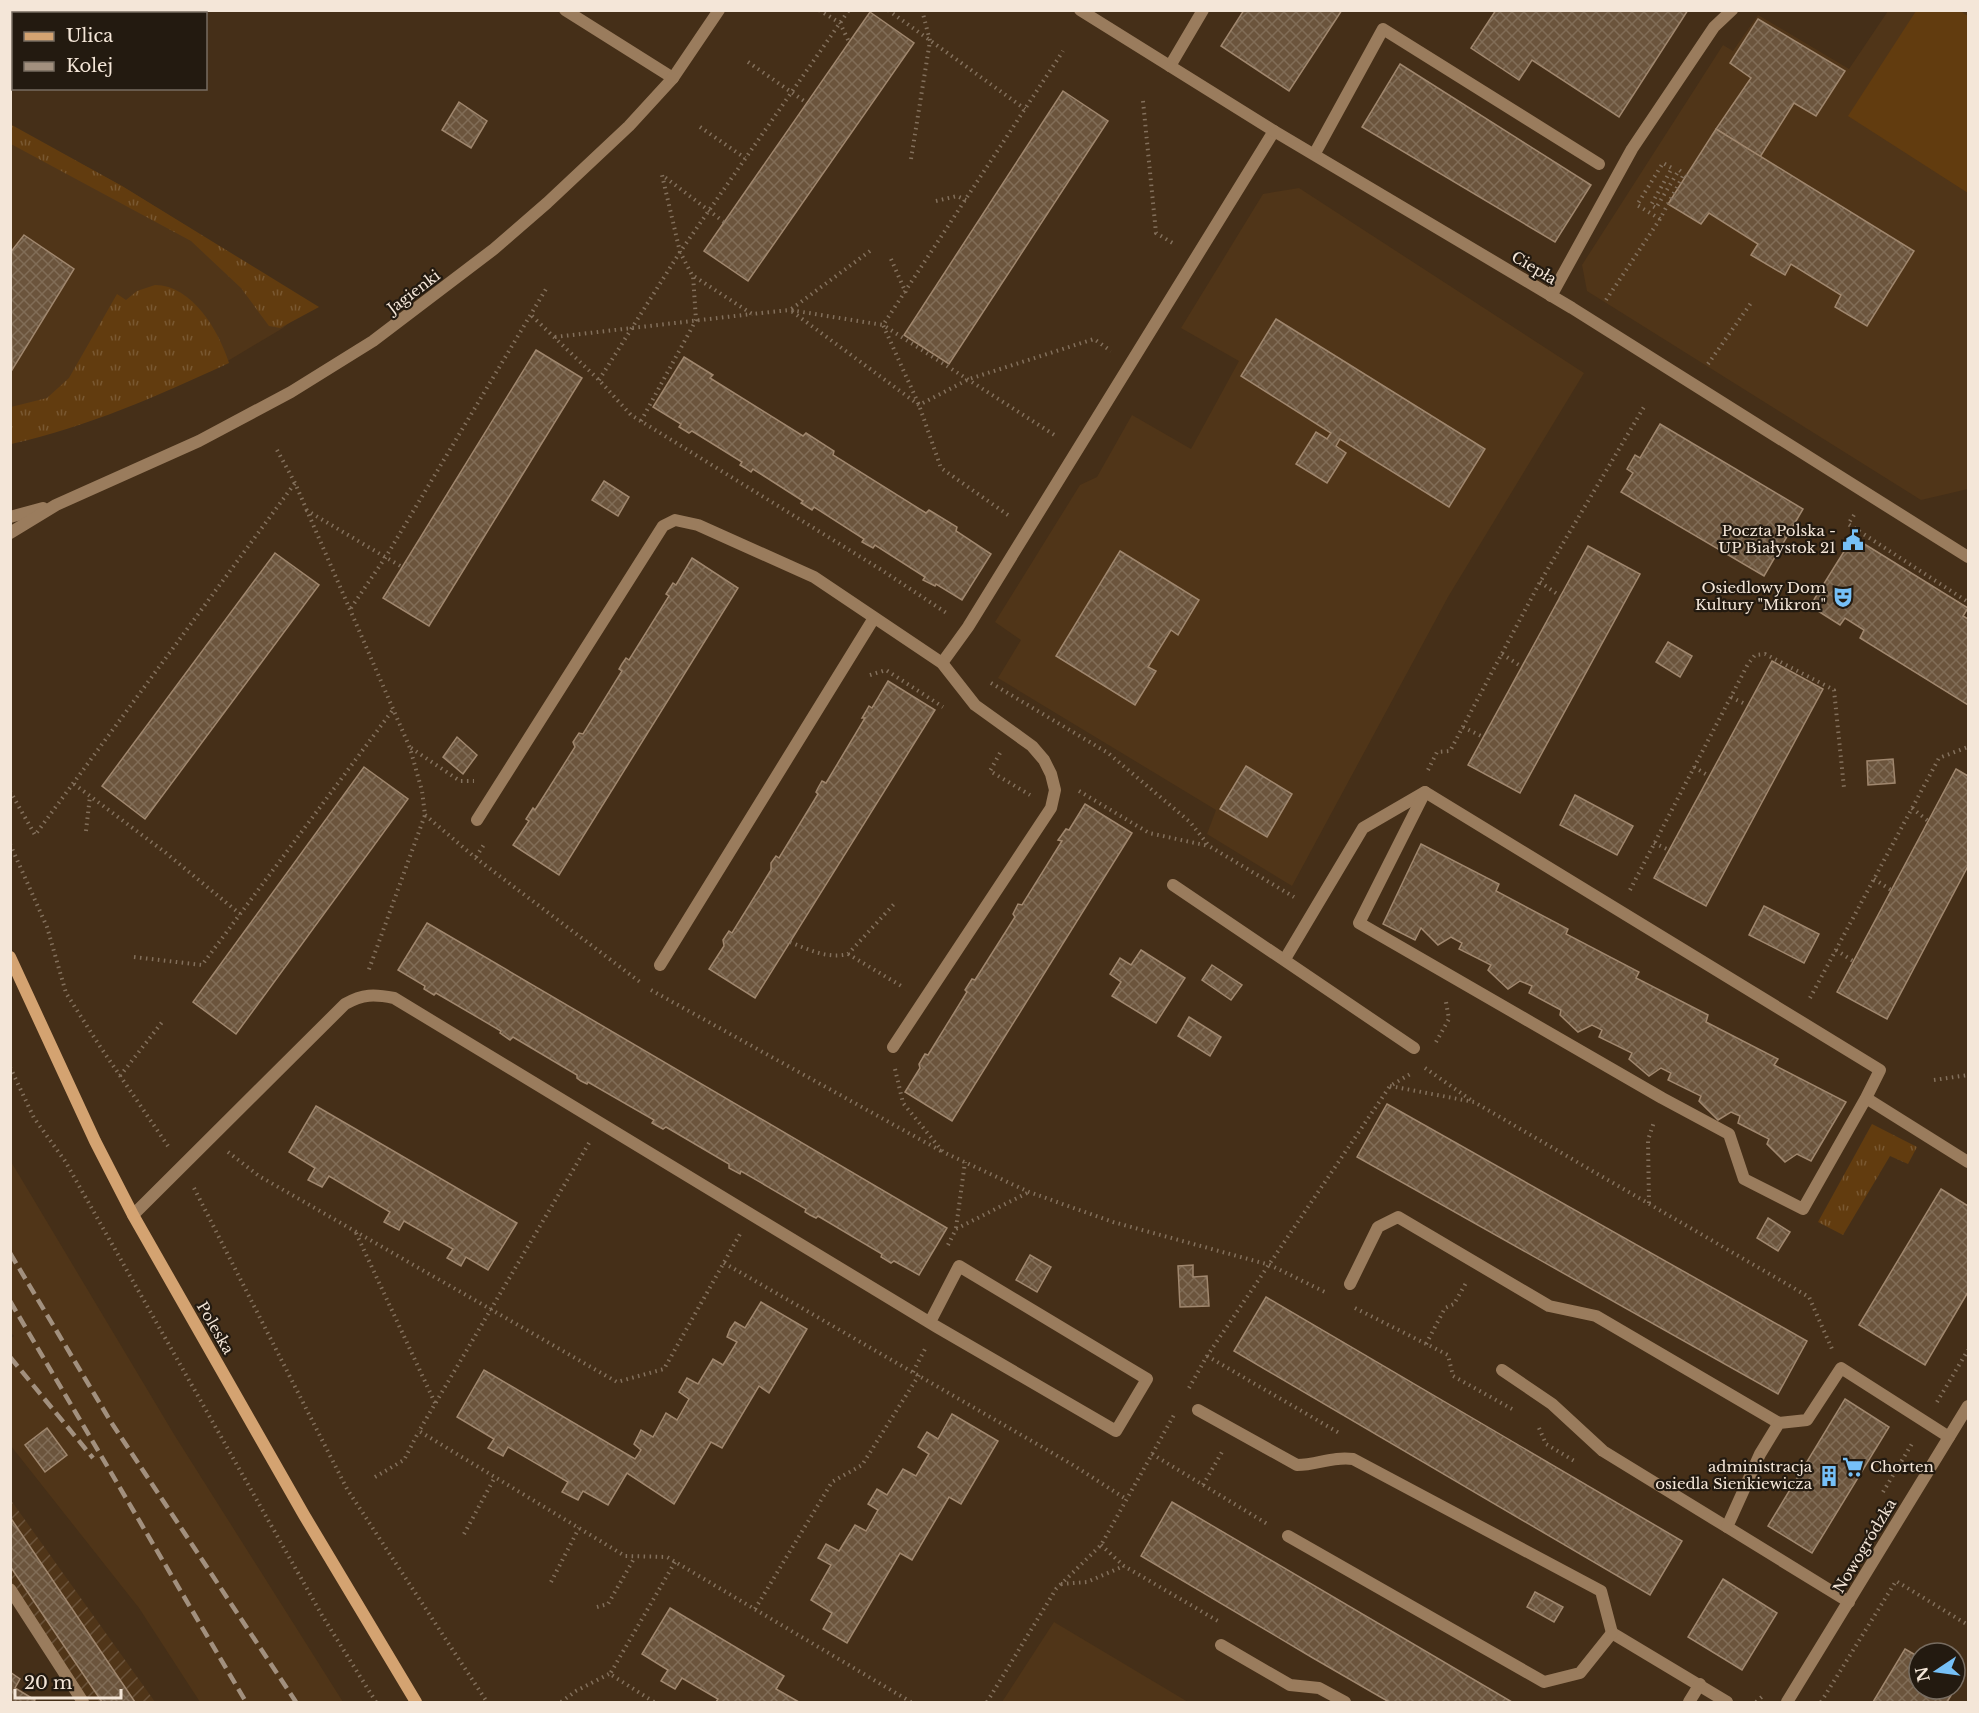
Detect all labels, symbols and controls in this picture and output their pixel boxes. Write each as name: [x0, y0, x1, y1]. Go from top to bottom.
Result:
legend: [12, 12, 207, 90]
text: Ulica: [66, 25, 113, 47]
text: Kolej: [66, 55, 113, 77]
street label: Ciepła: [1508, 247, 1561, 289]
street label: Jagienki: [382, 266, 444, 319]
place label: Poczta Polska - UP Białystok 21: [1718, 521, 1836, 557]
public building icon: Poczta Polska - UP Białystok 21: [1841, 528, 1865, 552]
place label: Osiedlowy Dom Kultury "Mikron": [1695, 578, 1826, 614]
theatre icon: Osiedlowy Dom Kultury "Mikron": [1831, 585, 1855, 609]
street label: Poleska: [193, 1298, 238, 1358]
supermarket icon: Chorten: [1841, 1455, 1865, 1479]
place label: administracja osiedla Sienkiewicza: [1655, 1457, 1813, 1493]
place label: Chorten: [1870, 1457, 1934, 1476]
building icon: administracja osiedla Sienkiewicza: [1817, 1464, 1841, 1488]
street label: Nowogródzka: [1829, 1495, 1901, 1596]
north arrow: [1907, 1641, 1967, 1701]
scale bar: [15, 1662, 122, 1700]
text: N: [1911, 1665, 1934, 1684]
text: 20 m: [24, 1672, 72, 1694]

